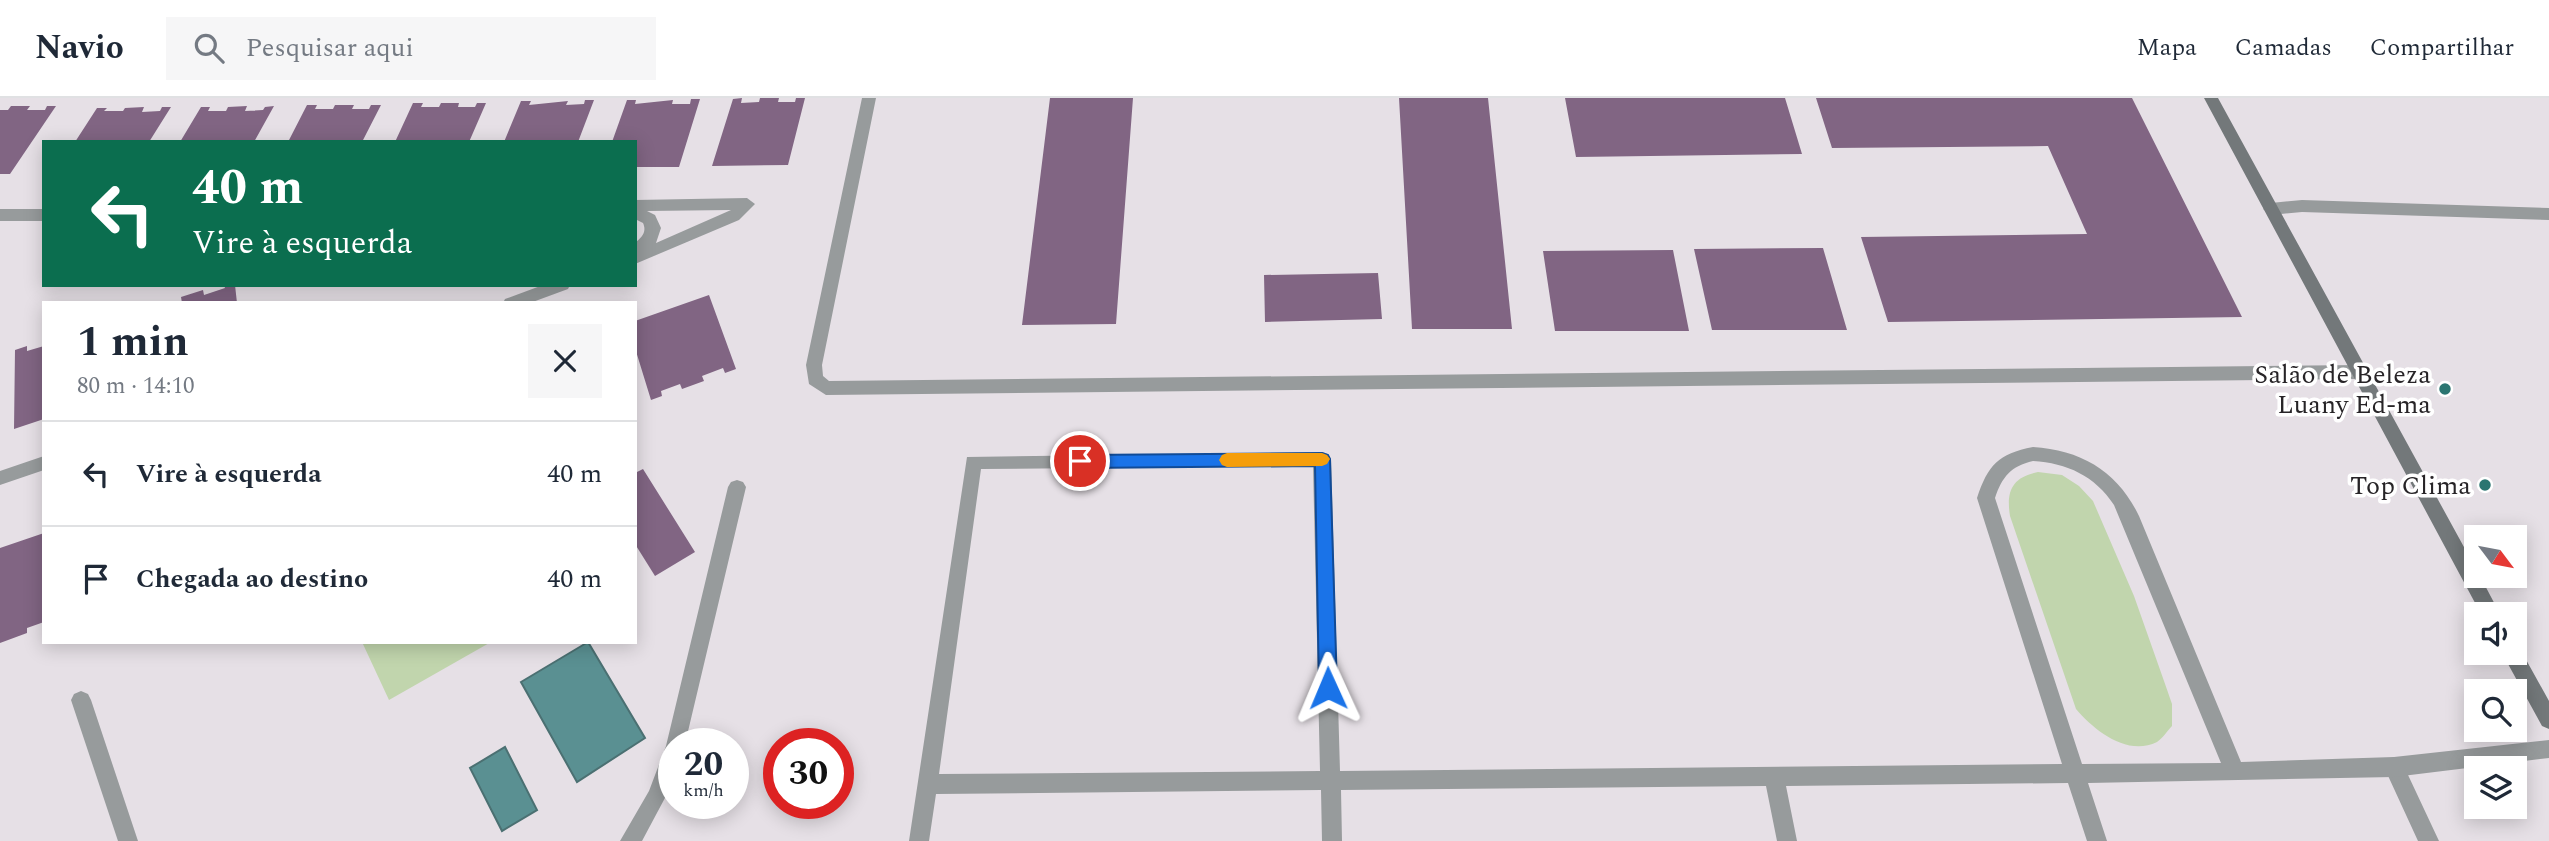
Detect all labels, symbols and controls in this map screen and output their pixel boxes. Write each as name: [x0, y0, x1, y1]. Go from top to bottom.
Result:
search box: [166, 17, 656, 80]
text: Navio: [35, 23, 124, 73]
text: Pesquisar aqui: [246, 28, 414, 68]
icon: search: [190, 29, 228, 67]
text: Mapa: [2137, 30, 2197, 66]
text: Camadas: [2235, 30, 2332, 66]
text: Compartilhar: [2370, 30, 2514, 66]
text: 40 m: [192, 151, 303, 226]
icon: left: [77, 168, 168, 259]
text: Vire à esquerda: [192, 219, 412, 268]
text: 1 min: [77, 311, 189, 374]
button: close: [528, 324, 602, 398]
place label: Salão de Beleza Luany Ed-ma: [2254, 355, 2431, 425]
text: 80 m · 14:10: [77, 369, 195, 404]
marker: Salão de Beleza Luany Ed-ma: [2437, 381, 2453, 397]
pin: [1050, 431, 1110, 491]
icon: arrive: [1061, 442, 1099, 480]
text: Vire à esquerda: [136, 454, 322, 494]
text: 40 m: [547, 454, 602, 494]
icon: left: [77, 455, 115, 493]
place label: Top Clima: [2350, 466, 2471, 506]
marker: Top Clima: [2477, 477, 2493, 493]
north arrow: [2464, 525, 2527, 588]
map controls: [2464, 525, 2527, 819]
text: Chegada ao destino: [136, 559, 368, 599]
text: 40 m: [547, 559, 602, 599]
icon: arrive: [77, 560, 115, 598]
button: sound: [2464, 602, 2527, 665]
position arrow: [1291, 651, 1365, 725]
button: search: [2464, 679, 2527, 742]
speed limit sign: 30: [763, 728, 854, 819]
text: 20: [684, 738, 723, 791]
button: layers: [2464, 756, 2527, 819]
text: km/h: [683, 777, 724, 804]

